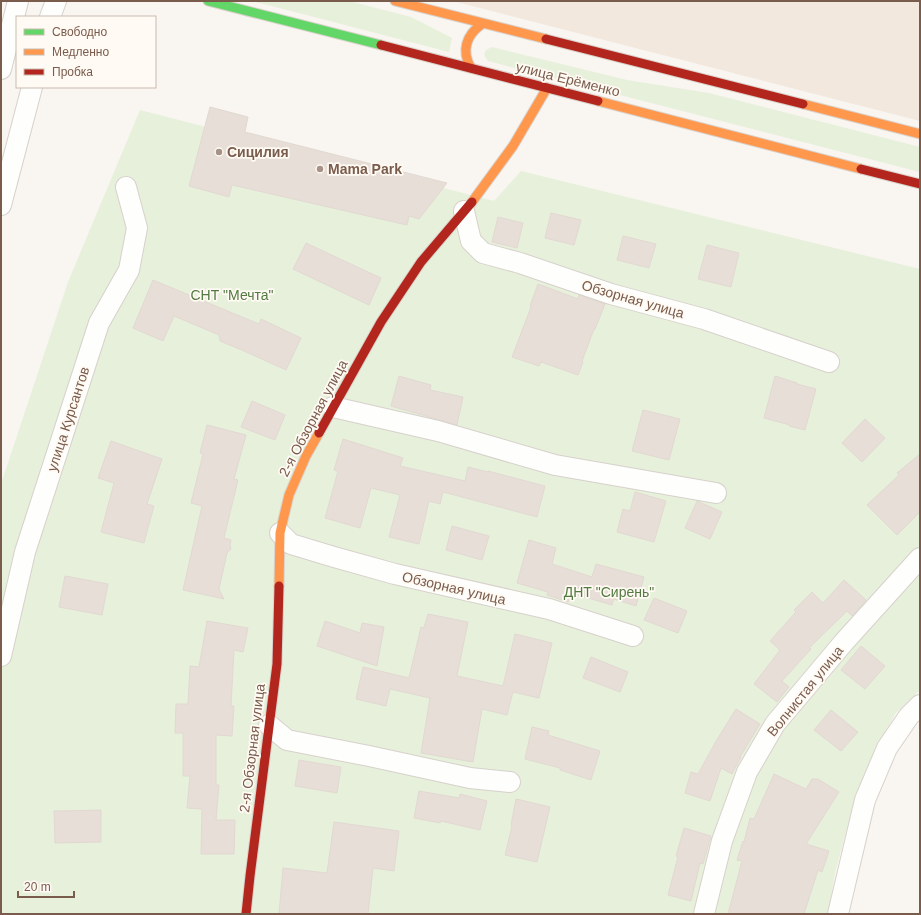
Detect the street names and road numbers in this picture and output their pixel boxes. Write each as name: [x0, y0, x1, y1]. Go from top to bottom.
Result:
street label: улица Ерёменко: [514, 58, 622, 100]
street label: Обзорная улица: [580, 277, 686, 321]
street label: 2-я Обзорная улица: [275, 357, 351, 479]
street label: улица Курсантов: [44, 365, 92, 473]
street label: Обзорная улица: [401, 568, 508, 608]
street label: Волнистая улица: [764, 642, 846, 739]
street label: 2-я Обзорная улица: [236, 682, 268, 813]

